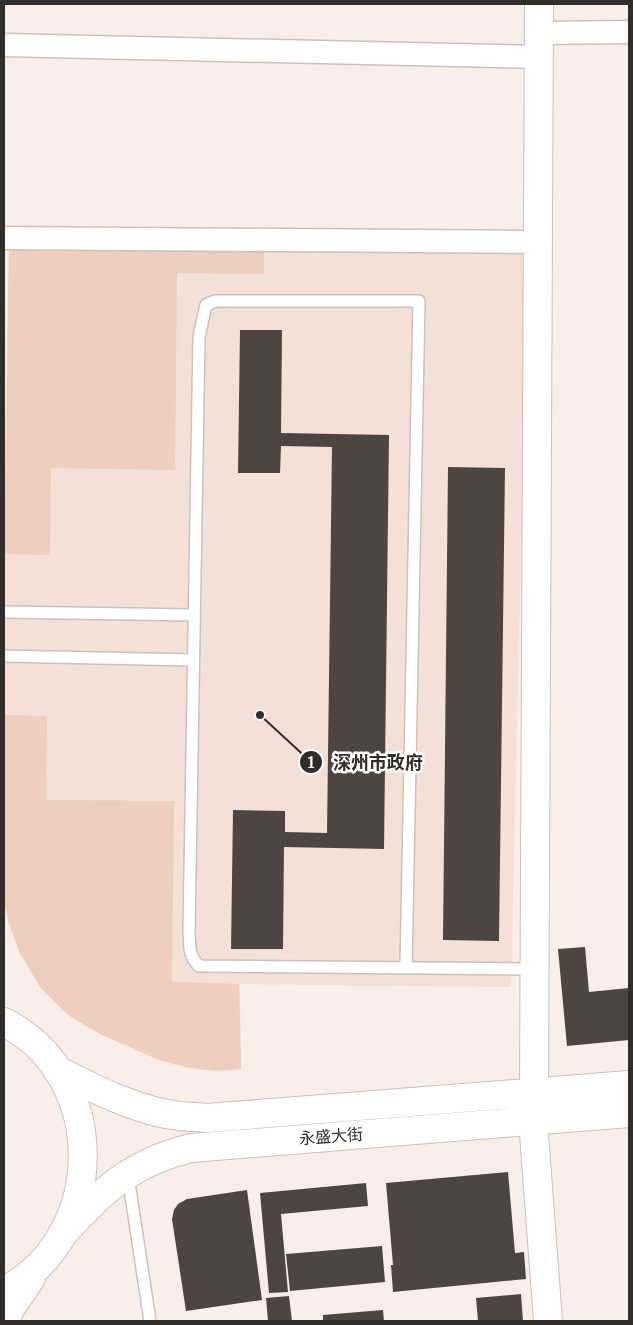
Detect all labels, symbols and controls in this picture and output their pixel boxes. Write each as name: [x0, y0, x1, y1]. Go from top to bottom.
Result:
callout: 深州市政府: [298, 746, 433, 779]
text: 深州市政府: [333, 751, 423, 774]
text: 1: [308, 753, 315, 772]
street label: 永盛大街: [298, 1124, 364, 1148]

